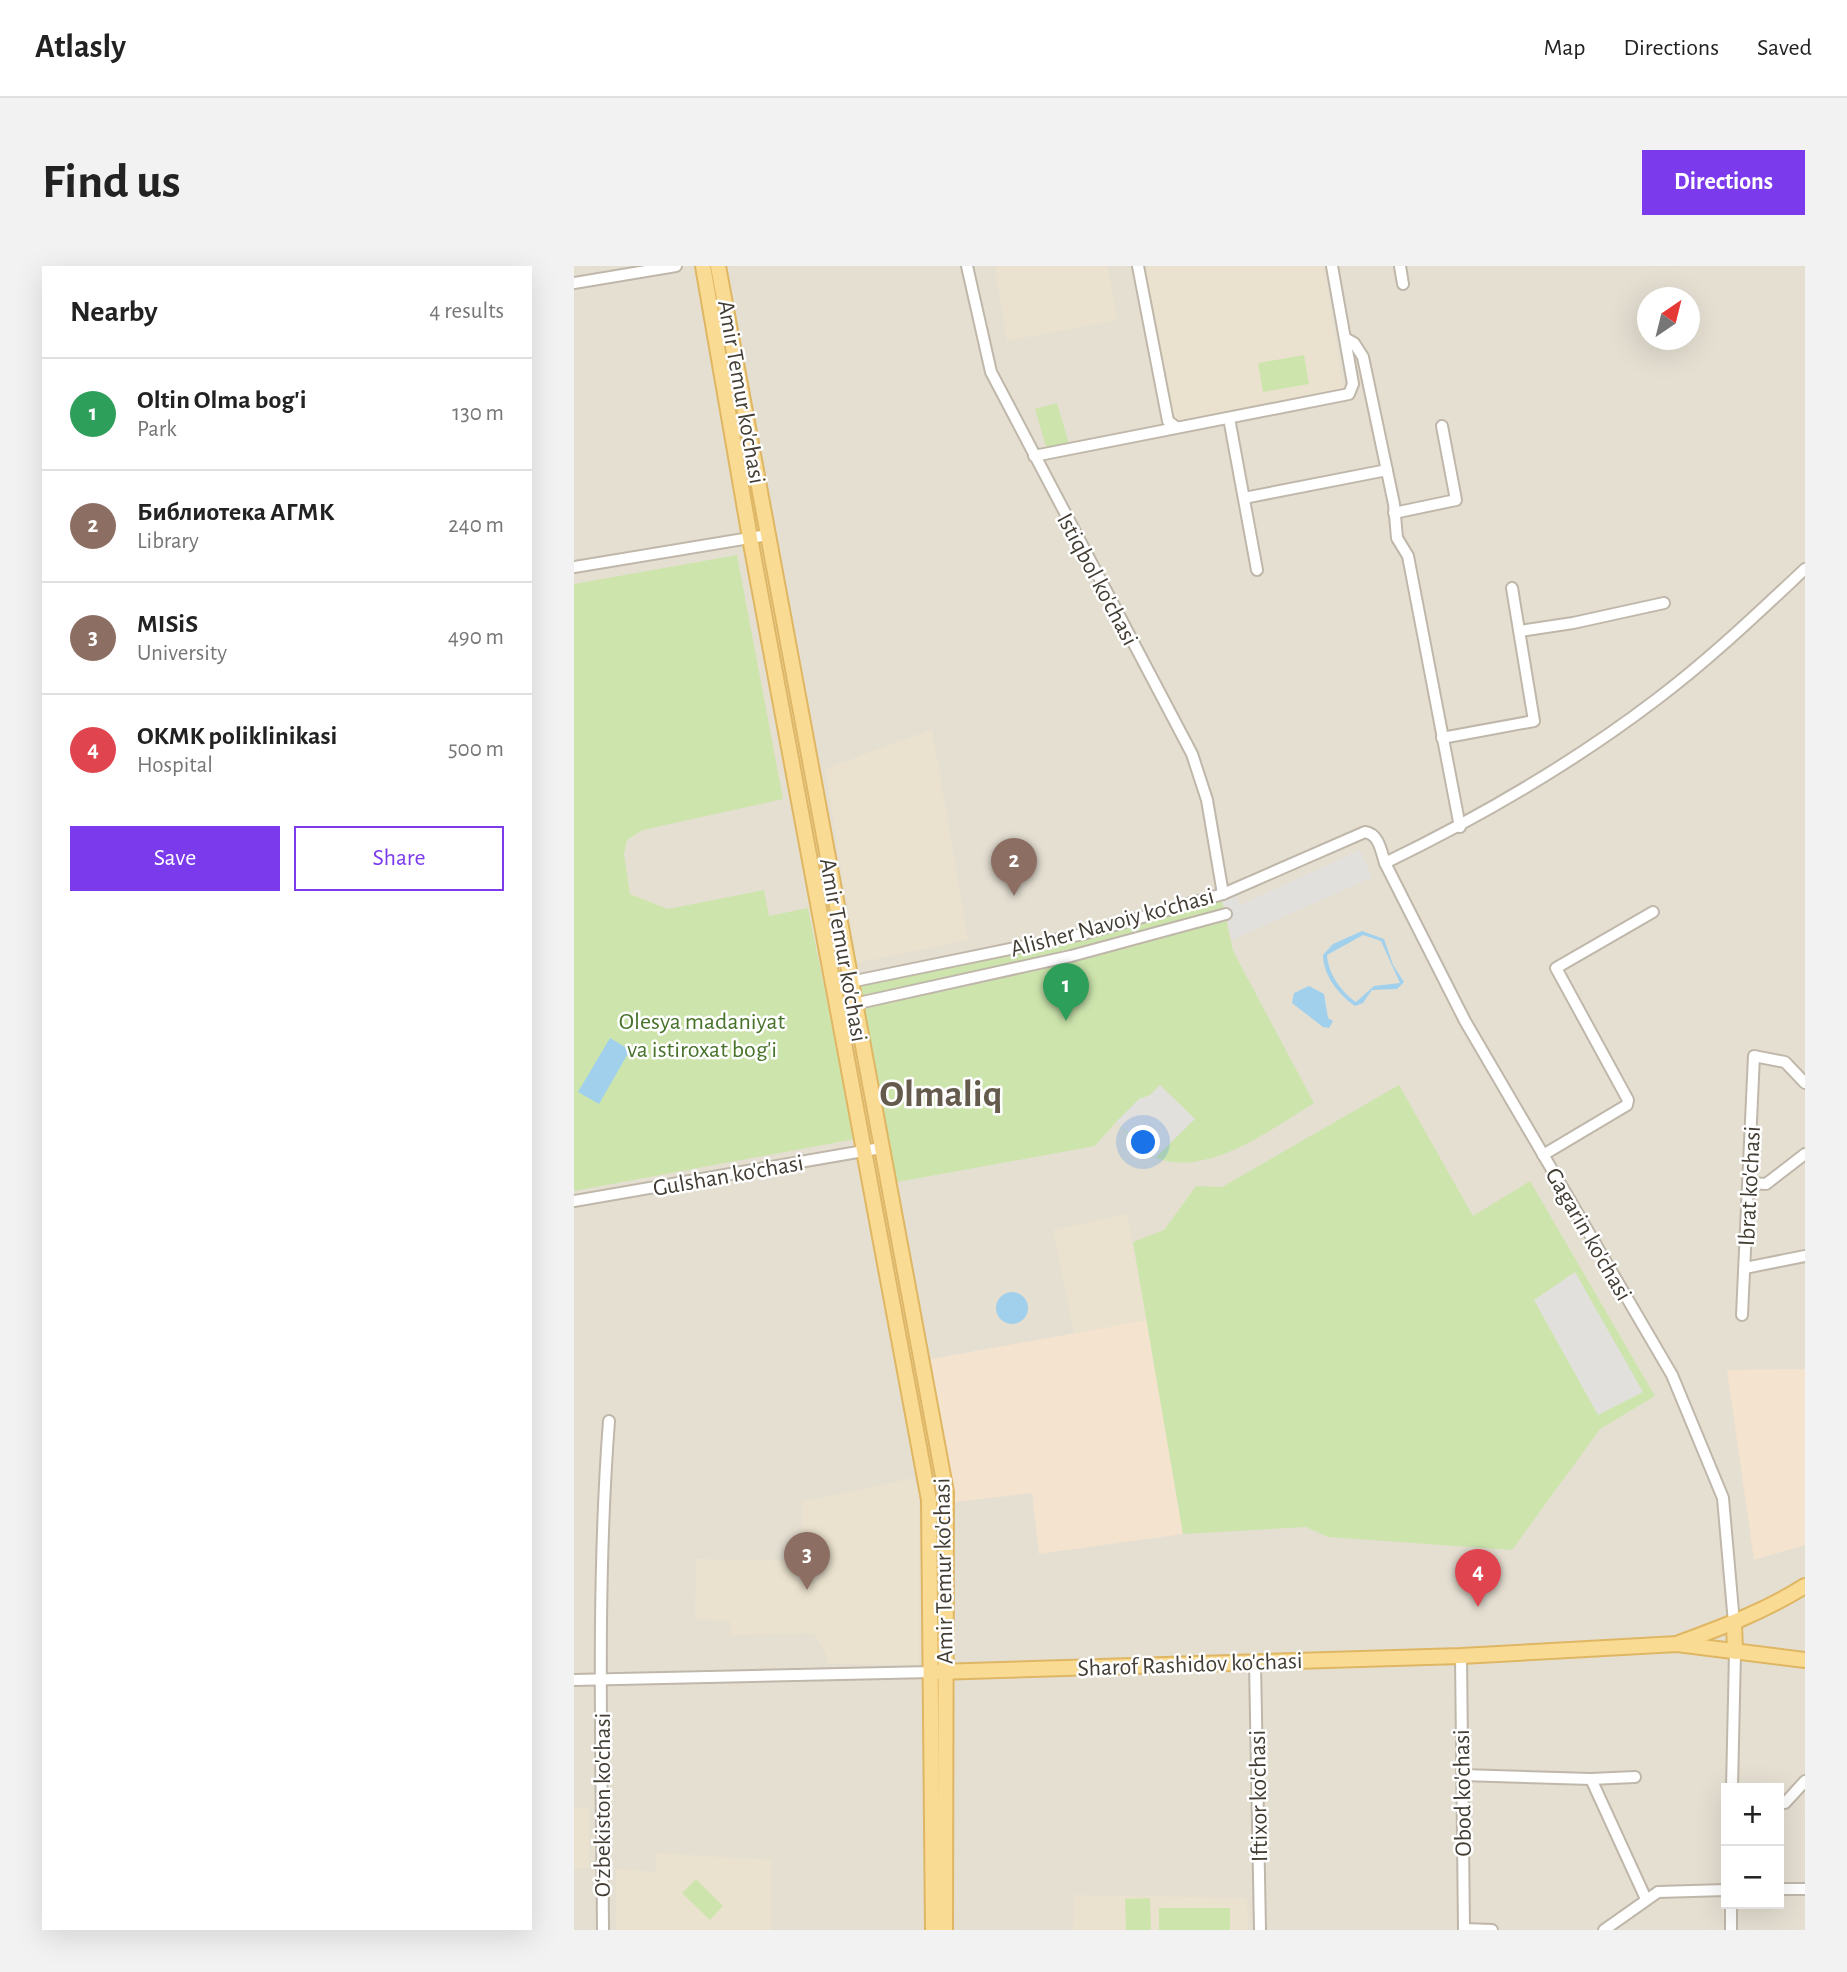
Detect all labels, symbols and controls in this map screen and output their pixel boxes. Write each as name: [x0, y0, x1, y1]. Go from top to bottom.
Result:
text: Atlasly: [35, 31, 126, 64]
text: Map: [1543, 36, 1585, 60]
text: Directions: [1623, 36, 1719, 60]
text: Saved: [1757, 36, 1812, 60]
button: Directions: [1642, 150, 1805, 215]
text: Find us: [42, 158, 181, 207]
north arrow: [1637, 287, 1700, 350]
text: Nearby: [70, 297, 158, 327]
street label: Amir Temur ko'chasi: [713, 298, 769, 486]
text: 4 results: [429, 300, 504, 323]
text: Oltin Olma bog'i: [137, 387, 306, 413]
text: 1: [89, 402, 97, 425]
text: 130 m: [452, 402, 504, 425]
text: Park: [137, 418, 177, 441]
text: Библиотека АГМК: [137, 499, 335, 525]
street label: Istiqbol ko'chasi: [1052, 509, 1142, 650]
text: 2: [88, 514, 98, 537]
text: 240 m: [448, 514, 504, 537]
text: Library: [137, 530, 199, 553]
text: MISiS: [137, 611, 198, 637]
text: 3: [88, 626, 98, 649]
text: 490 m: [448, 626, 504, 649]
text: University: [137, 642, 227, 665]
text: OKMK poliklinikasi: [137, 723, 337, 749]
text: 4: [87, 738, 99, 761]
text: 500 m: [448, 738, 504, 761]
text: Hospital: [137, 754, 213, 777]
button: Save: [70, 826, 280, 891]
button: Share: [294, 826, 504, 891]
pin: 2: [991, 838, 1037, 896]
street label: Amir Temur ko'chasi: [815, 856, 871, 1044]
street label: Alisher Navoiy ko'chasi: [1008, 884, 1217, 962]
pin: 1: [1043, 963, 1089, 1021]
park label: Olesya madaniyat va istiroxat bog'i: [619, 1010, 786, 1062]
district label: Olmaliq: [879, 1076, 1003, 1114]
your location: [1126, 1125, 1160, 1159]
street label: Ibrat ko'chasi: [1735, 1125, 1765, 1247]
street label: Gulshan ko'chasi: [651, 1151, 805, 1201]
street label: Gagarin ko'chasi: [1540, 1164, 1636, 1305]
street label: Amir Temur ko'chasi: [930, 1478, 958, 1664]
pin: 3: [784, 1532, 830, 1590]
pin: 4: [1455, 1549, 1501, 1607]
street label: Sharof Rashidov ko'chasi: [1077, 1649, 1303, 1681]
street label: O‘zbekiston ko'chasi: [591, 1713, 615, 1897]
street label: Obod ko'chasi: [1450, 1729, 1476, 1857]
street label: Iftixor ko'chasi: [1246, 1730, 1272, 1862]
map controls: [1721, 1783, 1784, 1909]
button: +: [1721, 1783, 1784, 1846]
button: −: [1721, 1846, 1784, 1909]

